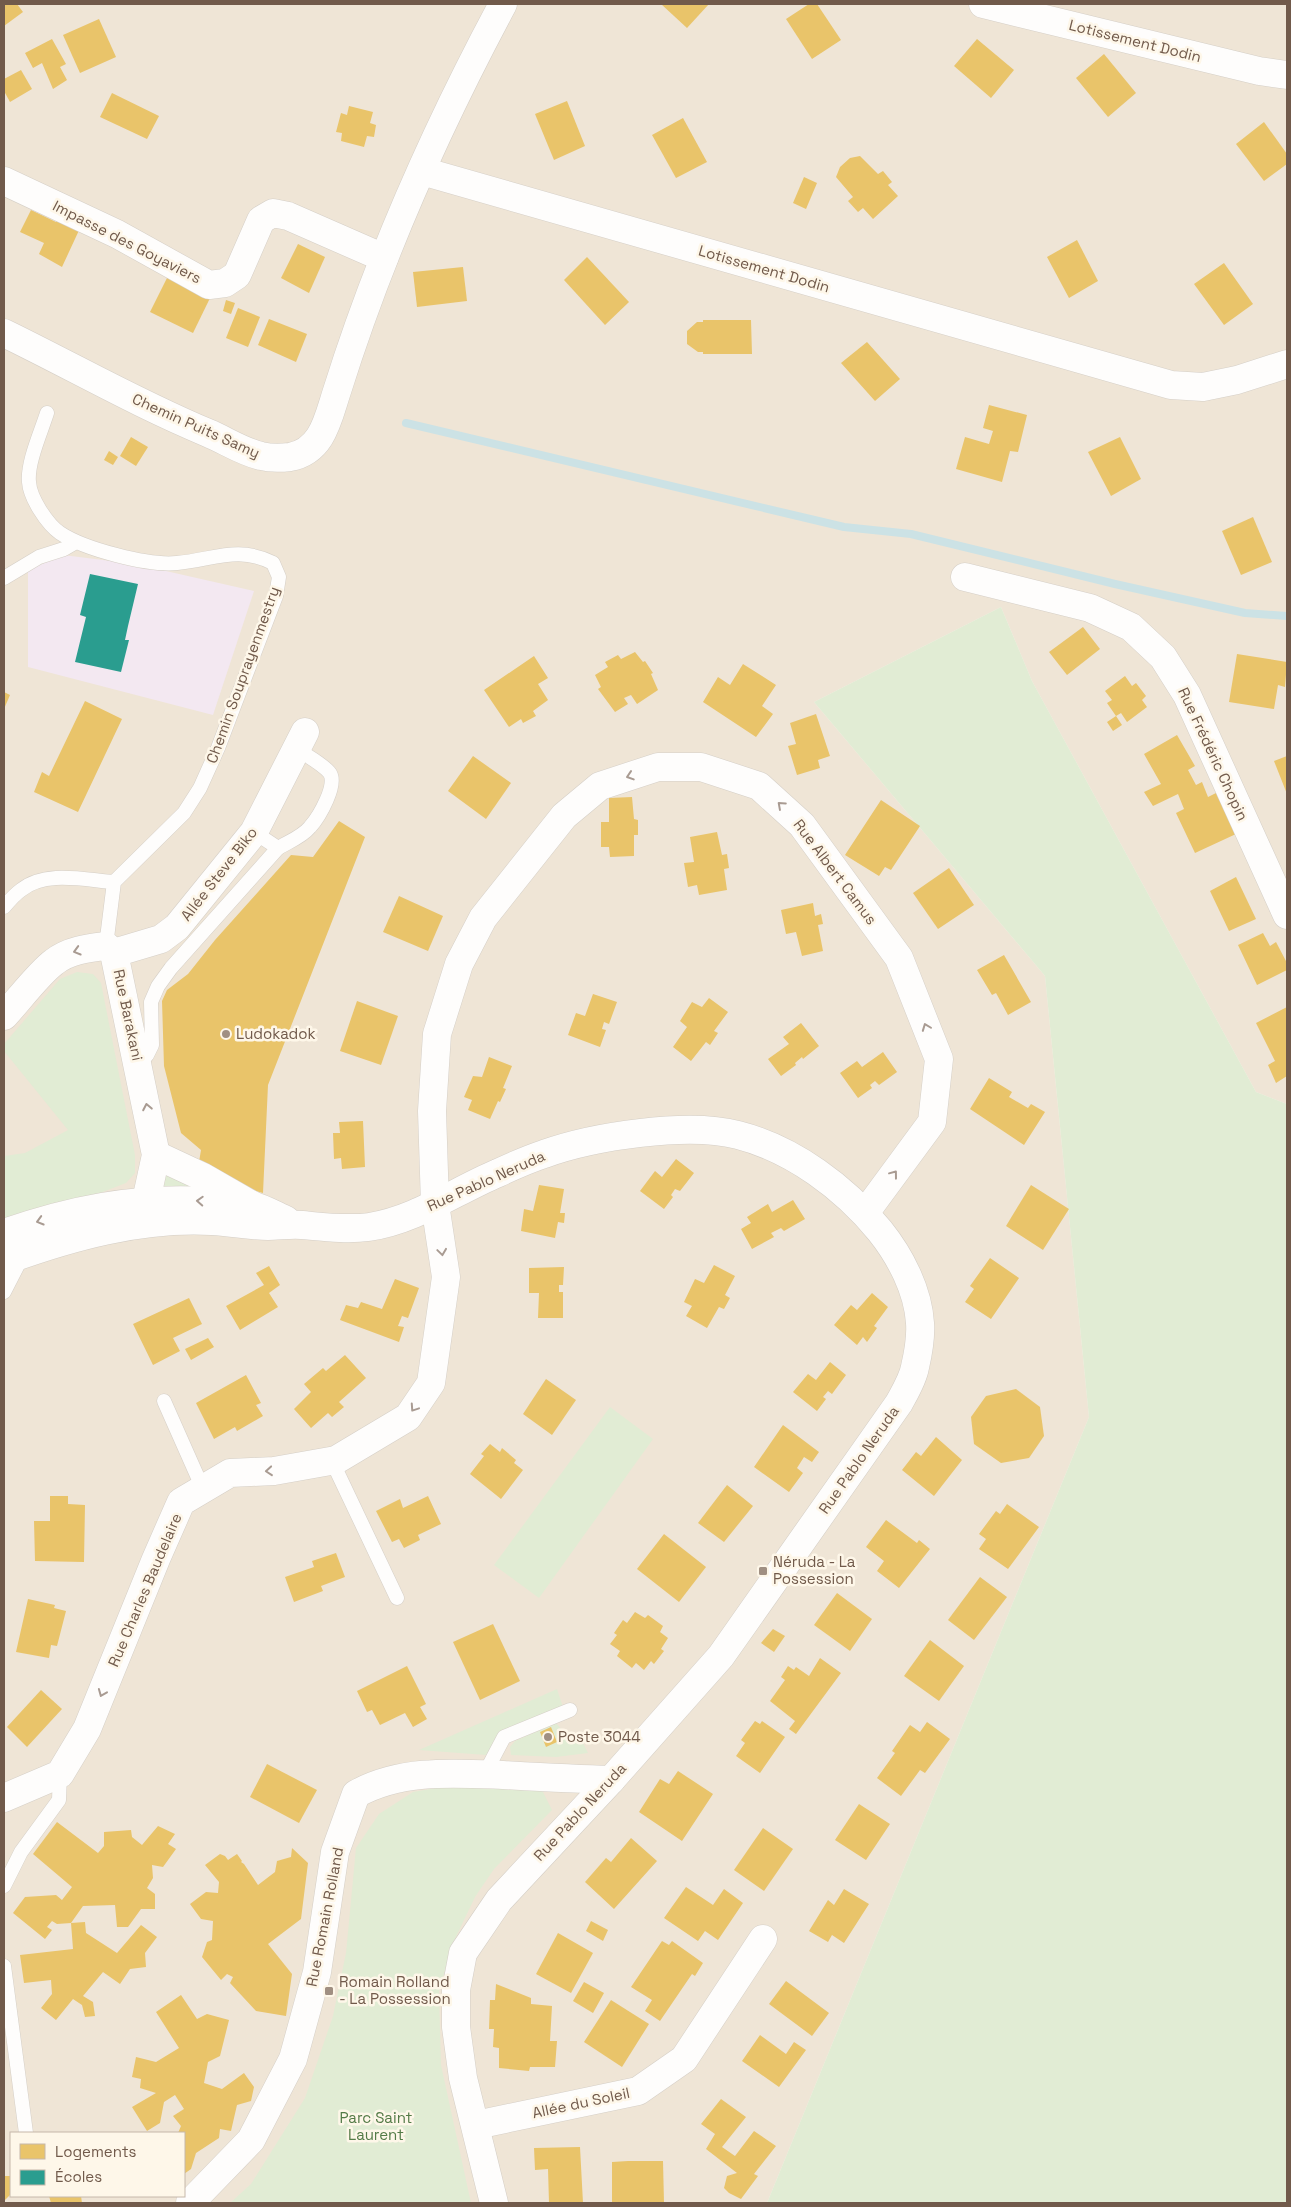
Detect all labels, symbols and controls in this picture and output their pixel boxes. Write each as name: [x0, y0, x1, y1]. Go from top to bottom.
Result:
street label: Lotissement Dodin: [1067, 15, 1203, 66]
street label: Impasse des Goyaviers: [50, 196, 205, 287]
street label: Lotissement Dodin: [696, 241, 832, 296]
street label: Chemin Puits Samy: [129, 389, 263, 462]
street label: Chemin Souprayenmestry: [202, 584, 283, 766]
street label: Rue Frédéric Chopin: [1174, 684, 1253, 824]
one-way arrow: [627, 770, 635, 780]
one-way arrow: [777, 802, 786, 811]
street label: Rue Albert Camus: [789, 815, 881, 928]
street label: Allée Steve Biko: [176, 823, 261, 924]
one-way arrow: [74, 946, 82, 956]
street label: Rue Barakani: [109, 967, 147, 1063]
one-way arrow: [922, 1023, 932, 1032]
place label: Ludokadok: [236, 1024, 316, 1043]
marker: Ludokadok: [220, 1028, 232, 1040]
one-way arrow: [142, 1103, 153, 1111]
street label: Rue Pablo Neruda: [424, 1146, 548, 1215]
one-way arrow: [888, 1170, 897, 1180]
one-way arrow: [196, 1195, 204, 1206]
one-way arrow: [36, 1215, 44, 1225]
one-way arrow: [436, 1249, 447, 1257]
street label: Rue Pablo Neruda: [814, 1402, 903, 1517]
one-way arrow: [411, 1403, 420, 1412]
one-way arrow: [265, 1465, 273, 1476]
street label: Rue Charles Baudelaire: [104, 1510, 186, 1670]
place label: Néruda - La Possession: [773, 1552, 856, 1588]
marker: Néruda - La Possession: [757, 1565, 769, 1577]
one-way arrow: [98, 1688, 108, 1697]
place label: Poste 3044: [558, 1727, 641, 1746]
marker: Poste 3044: [542, 1731, 554, 1743]
street label: Rue Pablo Neruda: [529, 1758, 630, 1865]
street label: Rue Romain Rolland: [302, 1845, 347, 1988]
place label: Romain Rolland - La Possession: [339, 1972, 451, 2008]
marker: Romain Rolland - La Possession: [323, 1985, 335, 1997]
street label: Allée du Soleil: [530, 2083, 632, 2122]
park label: Parc Saint Laurent: [339, 2108, 413, 2144]
legend: [10, 2132, 185, 2197]
text: Logements: [55, 2142, 137, 2161]
text: Écoles: [55, 2167, 102, 2186]

